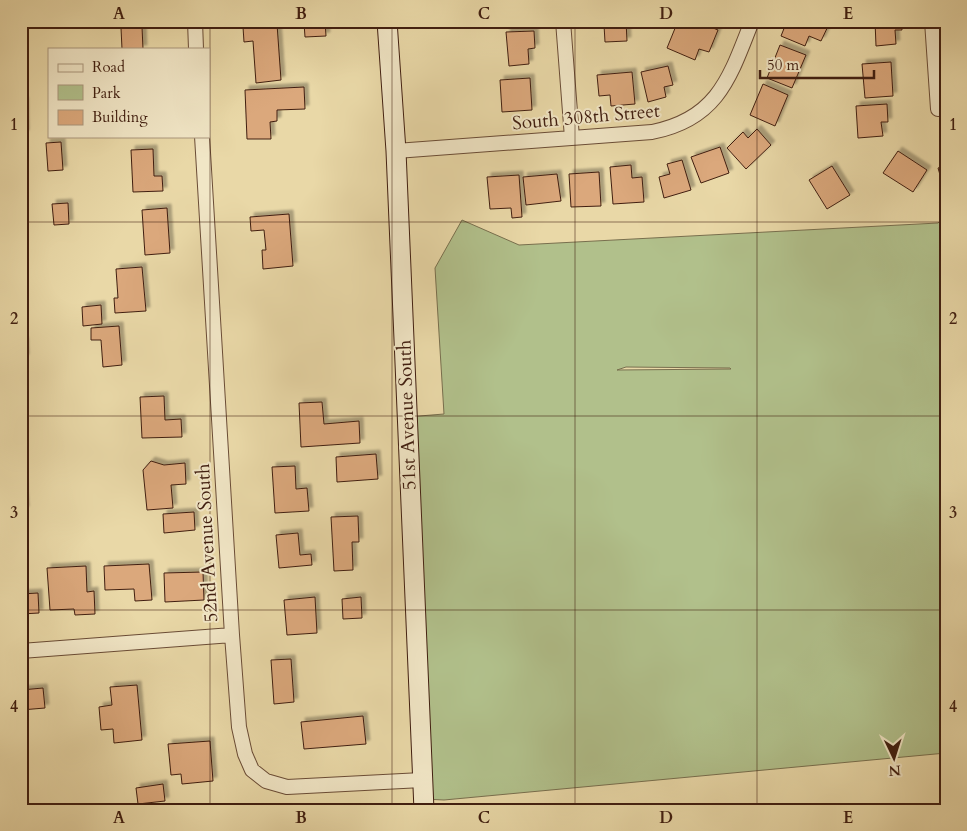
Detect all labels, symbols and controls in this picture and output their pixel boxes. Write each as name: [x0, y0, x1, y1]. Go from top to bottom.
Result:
text: A: [113, 3, 125, 25]
text: B: [295, 3, 307, 25]
text: C: [478, 3, 490, 25]
text: D: [659, 3, 673, 25]
text: E: [843, 3, 853, 25]
legend: [48, 48, 210, 138]
scale bar: [760, 48, 873, 80]
text: 50 m: [767, 55, 799, 75]
text: Road: [92, 57, 125, 77]
text: Park: [92, 83, 121, 103]
street label: South 308th Street: [511, 98, 661, 136]
text: Building: [92, 107, 148, 127]
text: 1: [10, 114, 18, 136]
text: 1: [949, 114, 957, 136]
text: 2: [10, 308, 18, 330]
text: 2: [949, 308, 957, 330]
street label: 51st Avenue South: [391, 339, 423, 491]
street label: 52nd Avenue South: [190, 462, 224, 623]
text: 3: [10, 502, 18, 524]
text: 3: [949, 502, 957, 524]
text: 4: [10, 696, 18, 718]
text: 4: [949, 696, 957, 718]
north arrow: [870, 734, 920, 784]
text: N: [888, 761, 902, 780]
text: A: [113, 807, 125, 829]
text: B: [295, 807, 307, 829]
text: C: [478, 807, 490, 829]
text: D: [659, 807, 673, 829]
text: E: [843, 807, 853, 829]

